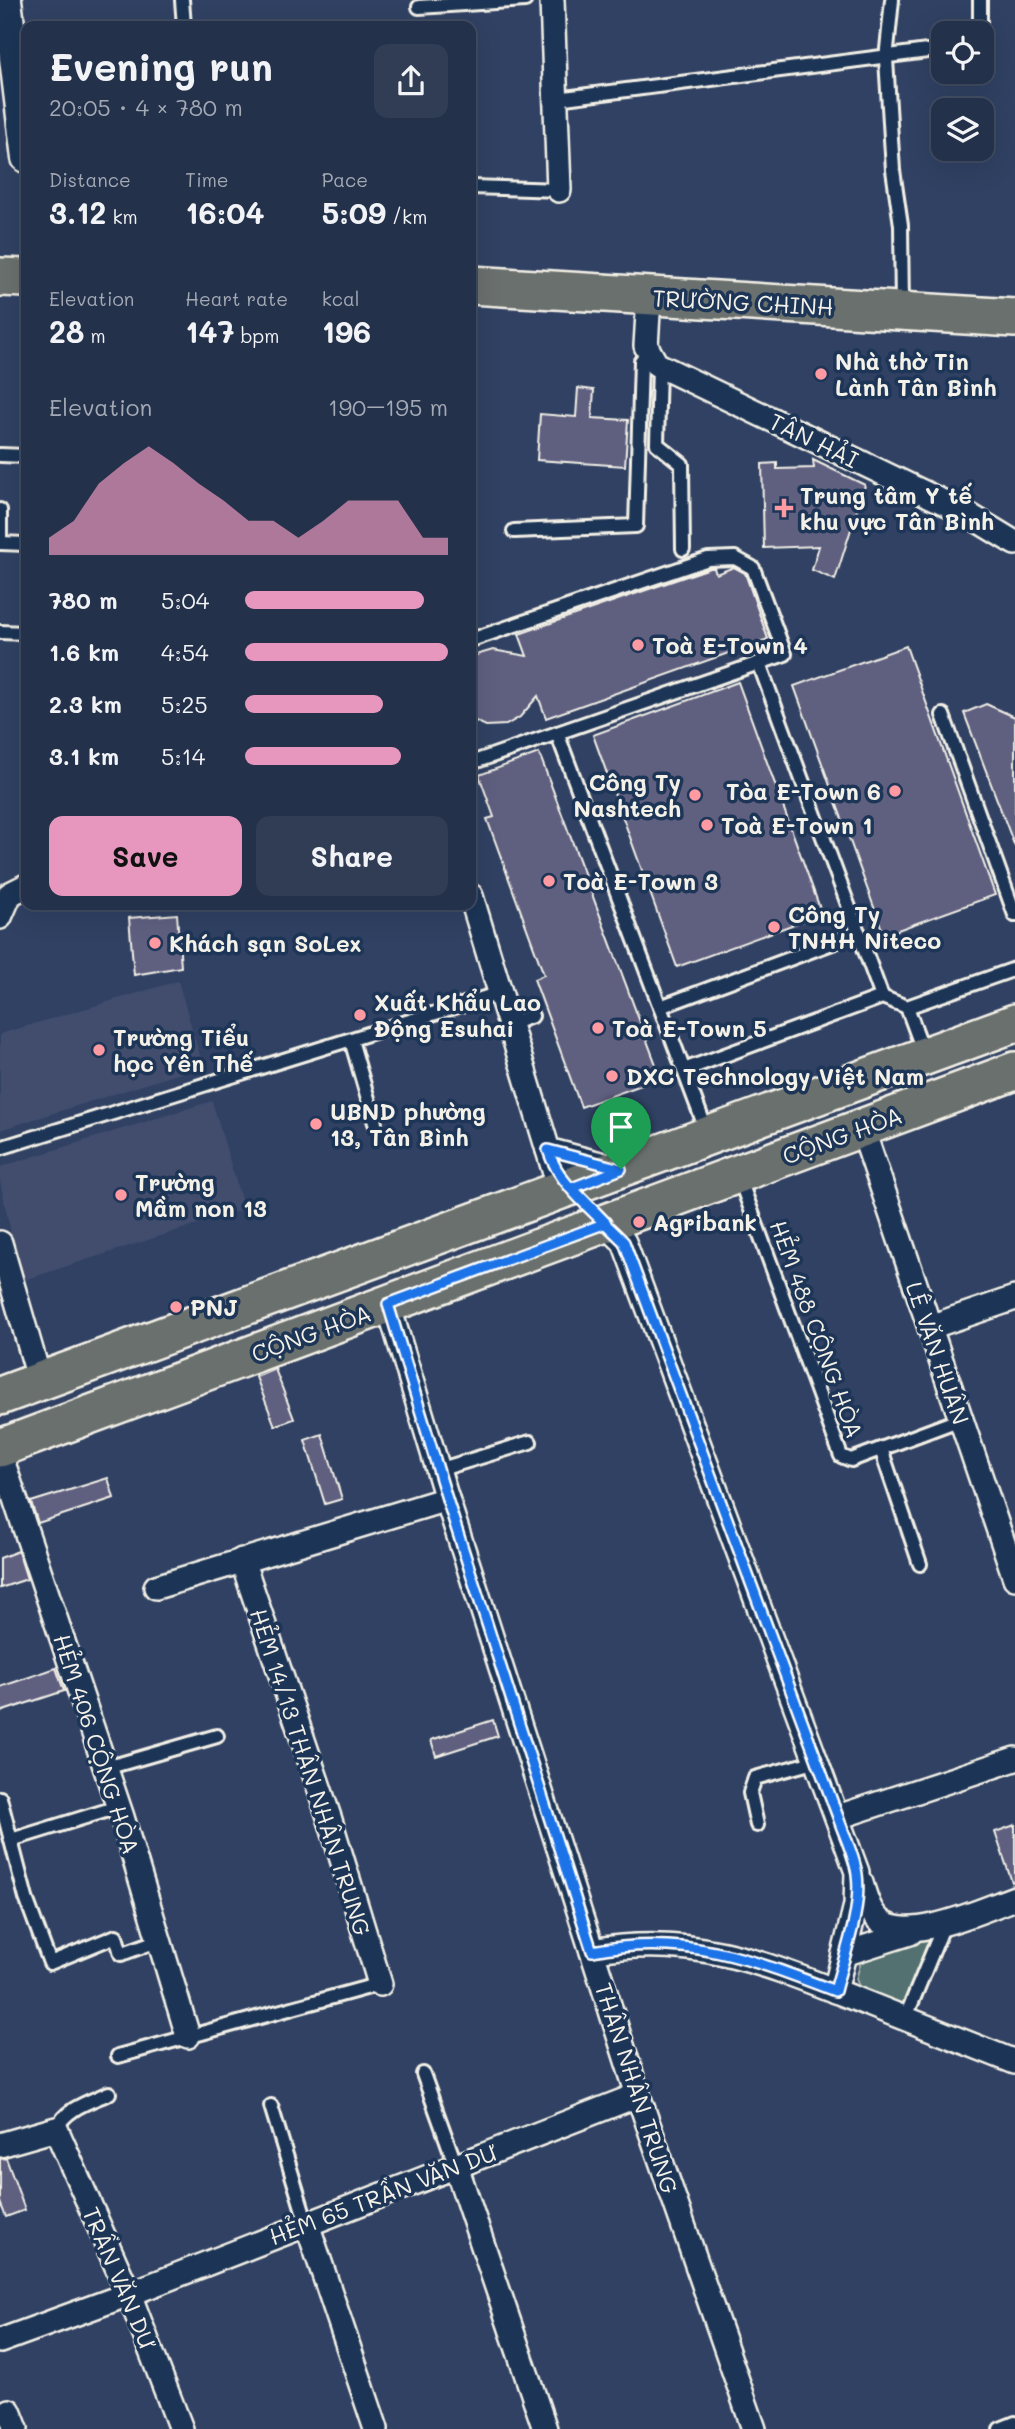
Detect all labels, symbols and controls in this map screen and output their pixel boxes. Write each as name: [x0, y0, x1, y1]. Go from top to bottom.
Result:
map controls: [931, 21, 994, 161]
button: locate: [931, 21, 994, 84]
text: Evening run: [49, 41, 273, 91]
button: share: [374, 44, 448, 118]
text: 20:05 · 4 × 780 m: [49, 92, 243, 122]
button: layers: [931, 98, 994, 161]
text: Distance: [49, 167, 131, 192]
text: Time: [185, 167, 229, 192]
text: Pace: [322, 167, 368, 192]
text: 3.12: [49, 192, 106, 232]
text: 16:04: [185, 192, 265, 232]
text: 5:09: [322, 192, 386, 232]
text: km: [106, 204, 138, 229]
text: /km: [386, 204, 427, 229]
street label: TRƯỜNG CHINH: [652, 282, 834, 322]
text: Elevation: [49, 286, 134, 311]
text: Heart rate: [185, 286, 288, 311]
text: kcal: [322, 286, 360, 311]
text: 28: [49, 311, 84, 351]
text: 147: [185, 311, 234, 351]
text: 196: [322, 311, 371, 351]
text: m: [84, 323, 106, 348]
text: bpm: [234, 323, 279, 348]
place label: Nhà thờ Tin Lành Tân Bình: [835, 346, 997, 402]
marker: Nhà thờ Tin Lành Tân Bình: [813, 366, 829, 382]
text: Elevation: [49, 392, 152, 422]
text: 190–195 m: [328, 392, 448, 422]
street label: TÂN HẢI: [765, 405, 864, 474]
place label: Trung tâm Y tế khu vực Tân Bình: [800, 480, 994, 536]
marker: Trung tâm Y tế khu vực Tân Bình: [774, 498, 794, 518]
text: 780 m: [49, 585, 117, 615]
text: 5:04: [161, 585, 209, 615]
place label: Toà E-Town 4: [652, 630, 808, 660]
text: 1.6 km: [49, 637, 119, 667]
text: 4:54: [161, 637, 209, 667]
marker: Toà E-Town 4: [630, 637, 646, 653]
text: 2.3 km: [49, 689, 122, 719]
text: 5:25: [161, 689, 208, 719]
text: 3.1 km: [49, 741, 119, 771]
text: 5:14: [161, 741, 205, 771]
place label: Công Ty Nashtech: [573, 767, 681, 823]
place label: Tòa E-Town 6: [726, 776, 881, 806]
marker: Tòa E-Town 6: [887, 783, 903, 799]
marker: Công Ty Nashtech: [687, 787, 703, 803]
place label: Toà E-Town 1: [721, 810, 872, 840]
button: Save: [49, 816, 242, 896]
button: Share: [256, 816, 448, 896]
marker: Toà E-Town 1: [699, 817, 715, 833]
place label: Toà E-Town 3: [563, 866, 718, 896]
marker: Toà E-Town 3: [541, 873, 557, 889]
place label: Công Ty TNHH Niteco: [788, 899, 941, 955]
marker: Công Ty TNHH Niteco: [766, 919, 782, 935]
place label: Khách sạn SoLex: [169, 928, 362, 958]
marker: Khách sạn SoLex: [147, 935, 163, 951]
place label: Xuất Khẩu Lao Động Esuhai: [374, 987, 541, 1043]
marker: Xuất Khẩu Lao Động Esuhai: [352, 1007, 368, 1023]
place label: Toà E-Town 5: [612, 1013, 767, 1043]
marker: Toà E-Town 5: [590, 1020, 606, 1036]
place label: Trường Tiểu học Yên Thế: [113, 1022, 254, 1078]
marker: Trường Tiểu học Yên Thế: [91, 1042, 107, 1058]
place label: DXC Technology Việt Nam: [626, 1061, 924, 1091]
marker: DXC Technology Việt Nam: [604, 1068, 620, 1084]
place label: UBND phường 13, Tân Bình: [330, 1096, 486, 1152]
pin: [591, 1097, 651, 1169]
street label: CỘNG HÒA: [778, 1099, 906, 1171]
icon: arrive: [602, 1108, 640, 1146]
marker: UBND phường 13, Tân Bình: [308, 1116, 324, 1132]
place label: Trường Mầm non 13: [135, 1167, 267, 1223]
marker: Trường Mầm non 13: [113, 1187, 129, 1203]
place label: Agribank: [653, 1207, 757, 1237]
marker: Agribank: [631, 1214, 647, 1230]
street label: HẺM 488 CỘNG HÒA: [764, 1216, 870, 1442]
street label: LÊ VĂN HUÂN: [900, 1278, 976, 1428]
place label: PNJ: [190, 1292, 238, 1322]
street label: CỘNG HÒA: [247, 1297, 375, 1369]
marker: PNJ: [168, 1299, 184, 1315]
street label: HẺM 14/13 THÂN NHÂN TRUNG: [244, 1605, 378, 1939]
street label: HẺM 406 CỘNG HÒA: [47, 1630, 147, 1858]
street label: THÂN NHÂN TRUNG: [589, 1979, 685, 2197]
street label: HẺM 65 TRẦN VĂN DƯ: [264, 2136, 502, 2251]
street label: TRẦN VĂN DƯ: [77, 2202, 165, 2354]

